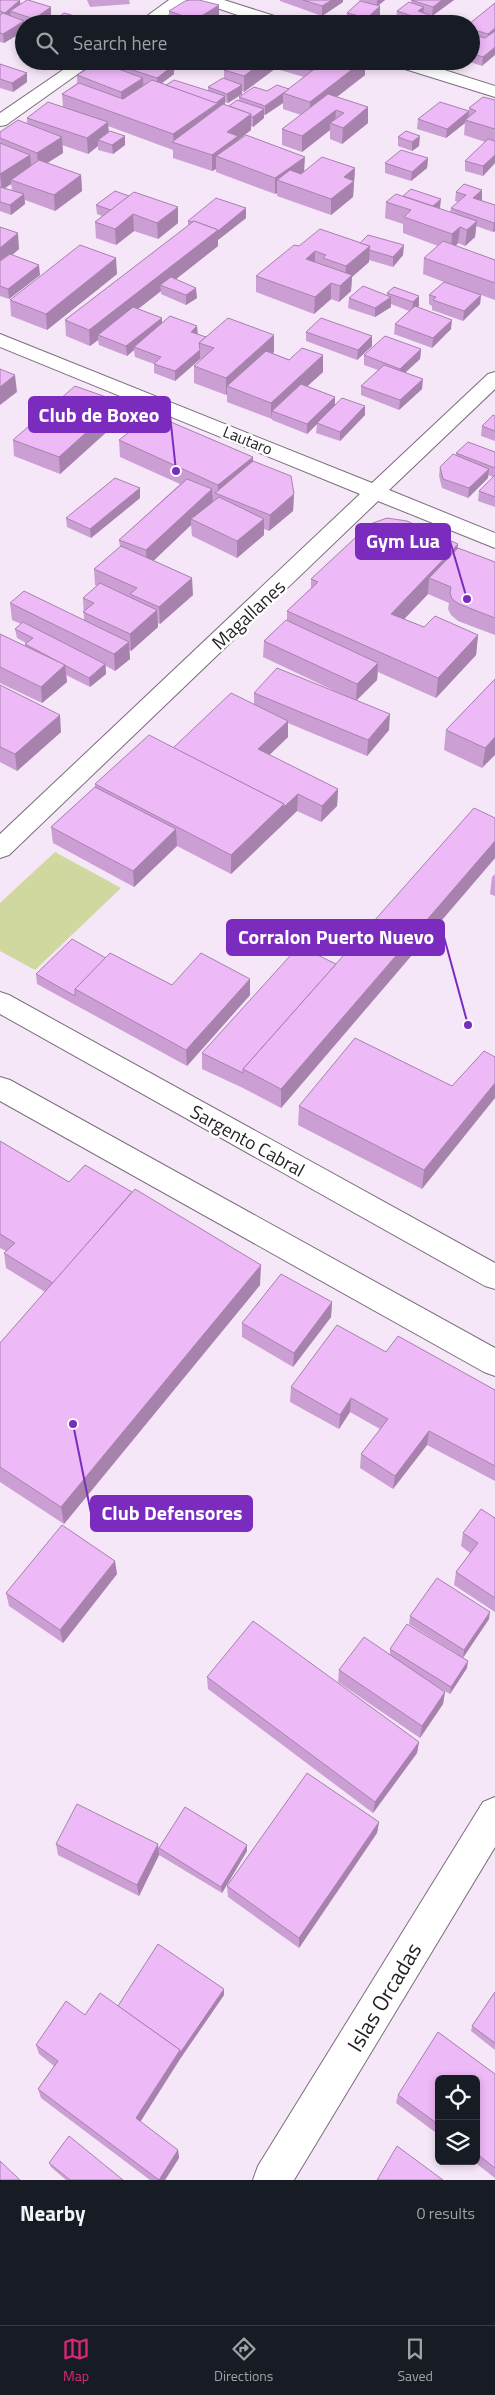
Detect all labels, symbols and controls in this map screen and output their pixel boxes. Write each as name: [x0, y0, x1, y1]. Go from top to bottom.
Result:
search box: [15, 15, 480, 70]
text: Search here: [73, 28, 167, 57]
icon: search: [33, 29, 61, 57]
callout: Club de Boxeo: [29, 397, 170, 432]
text: Club de Boxeo: [39, 399, 159, 430]
street label: Lautaro: [220, 419, 276, 461]
callout: Gym Lua: [356, 524, 450, 559]
text: Gym Lua: [366, 525, 440, 556]
street label: Magallanes: [205, 572, 292, 656]
callout: Corralon Puerto Nuevo: [227, 920, 444, 955]
text: Corralon Puerto Nuevo: [238, 921, 434, 952]
street label: Sargento Cabral: [185, 1097, 311, 1183]
callout: Club Defensores: [91, 1496, 252, 1531]
text: Club Defensores: [101, 1497, 243, 1528]
street label: Islas Orcadas: [338, 1936, 430, 2058]
map controls: [435, 2075, 480, 2165]
button: locate: [435, 2075, 480, 2120]
button: layers: [435, 2120, 480, 2165]
text: Nearby: [20, 2197, 85, 2229]
text: 0 results: [416, 2201, 475, 2225]
tab: Map: [62, 2335, 90, 2386]
tab: Directions: [214, 2335, 273, 2386]
tab: Saved: [397, 2335, 433, 2386]

